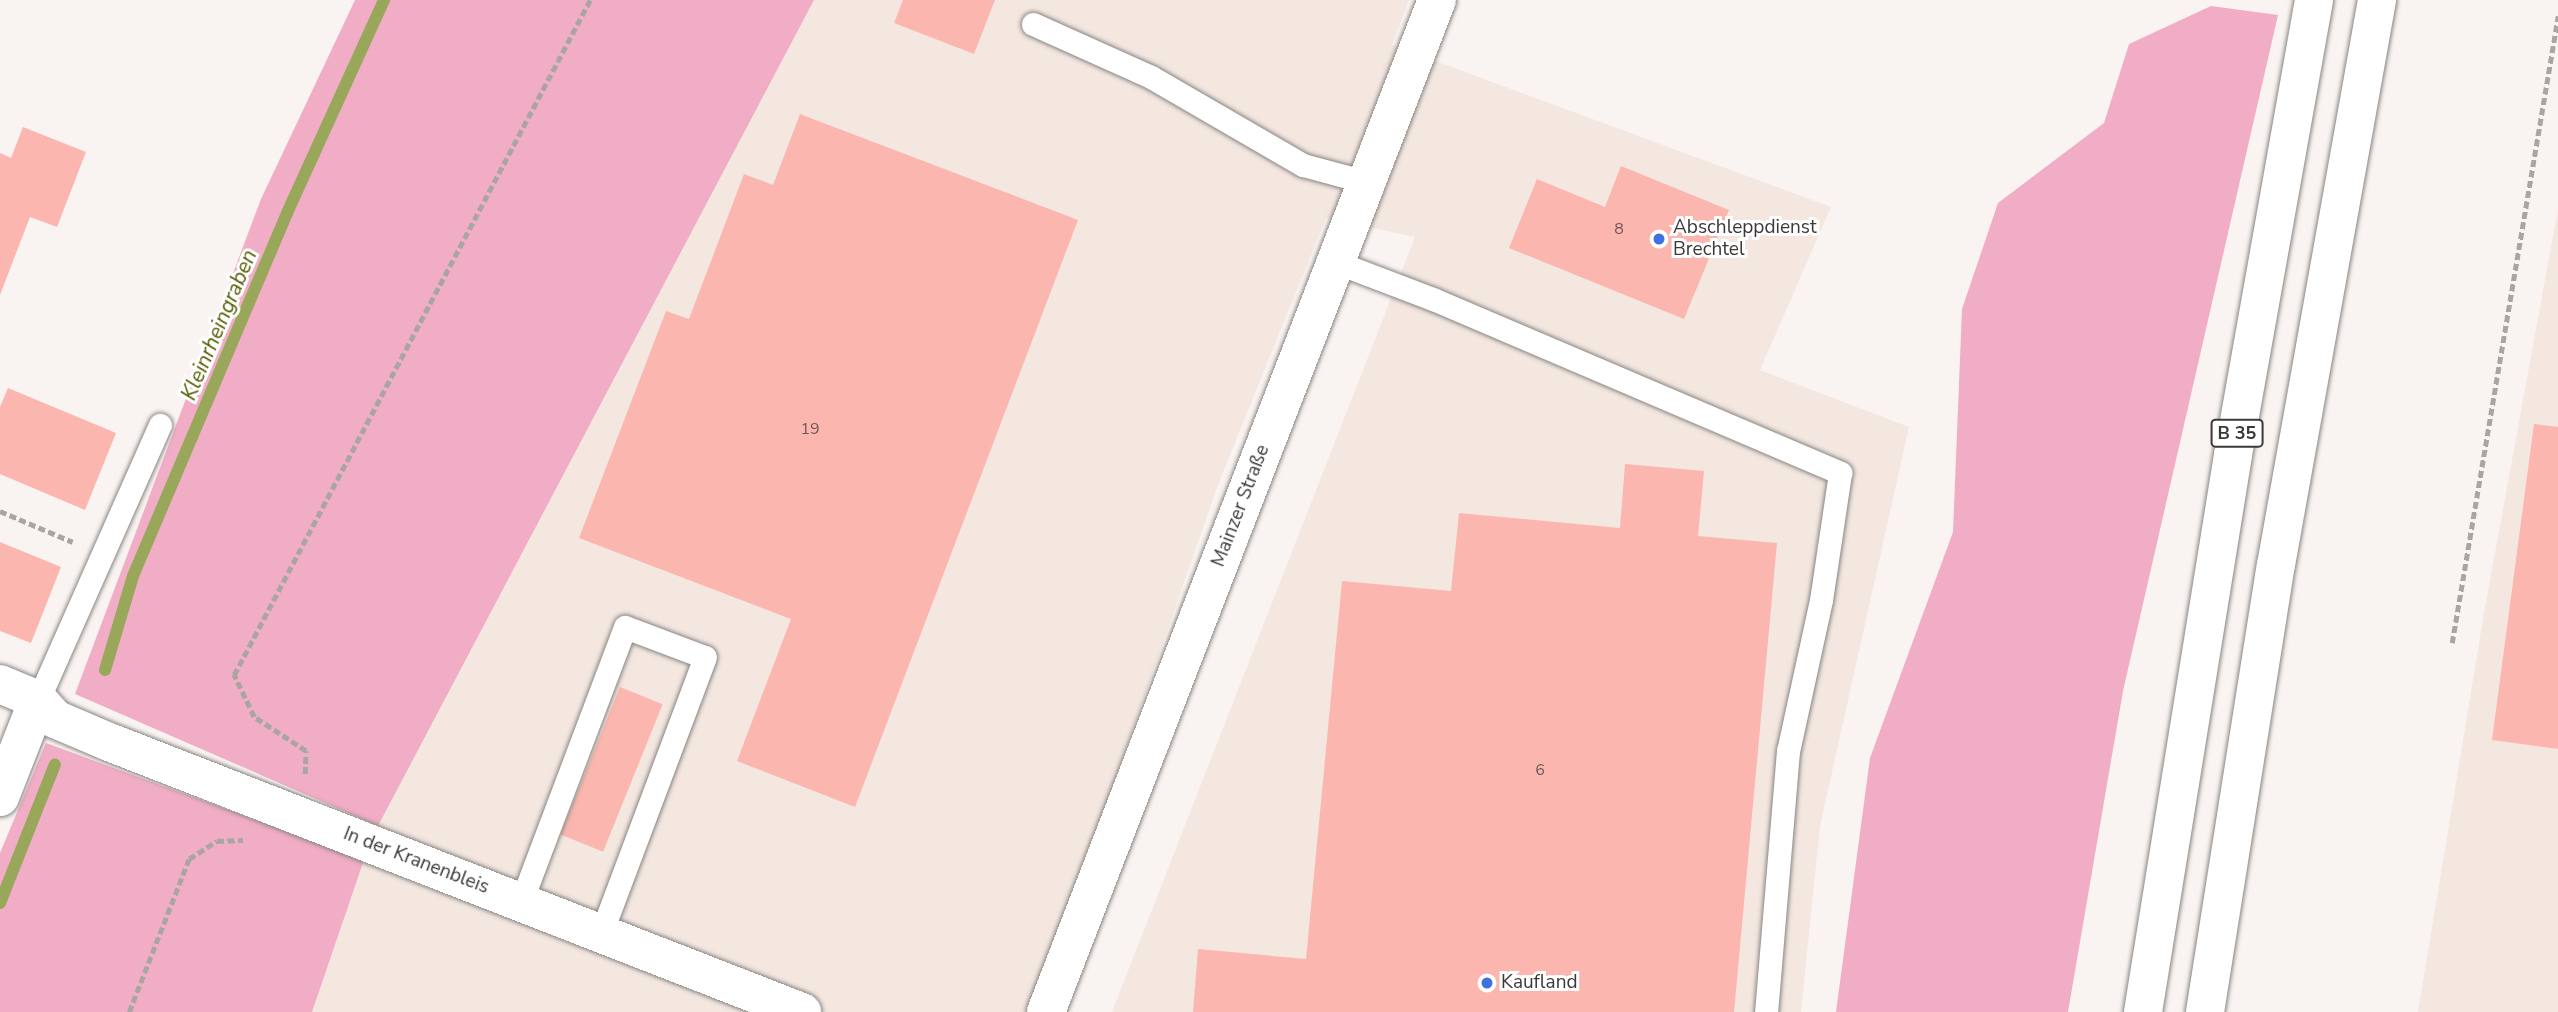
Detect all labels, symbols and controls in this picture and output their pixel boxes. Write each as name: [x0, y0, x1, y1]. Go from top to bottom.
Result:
place label: Abschleppdienst Brechtel: [1673, 217, 1817, 261]
house number: 8: [1614, 219, 1624, 239]
marker: Abschleppdienst Brechtel: [1651, 231, 1667, 247]
water label: Kleinrheingraben: [176, 246, 262, 404]
road number: B 35: [2209, 418, 2265, 447]
house number: 19: [800, 419, 820, 439]
street label: Mainzer Straße: [1207, 442, 1275, 570]
house number: 6: [1535, 760, 1545, 780]
street label: In der Kranenbleis: [340, 823, 492, 899]
place label: Kaufland: [1501, 972, 1577, 994]
marker: Kaufland: [1479, 975, 1495, 991]

